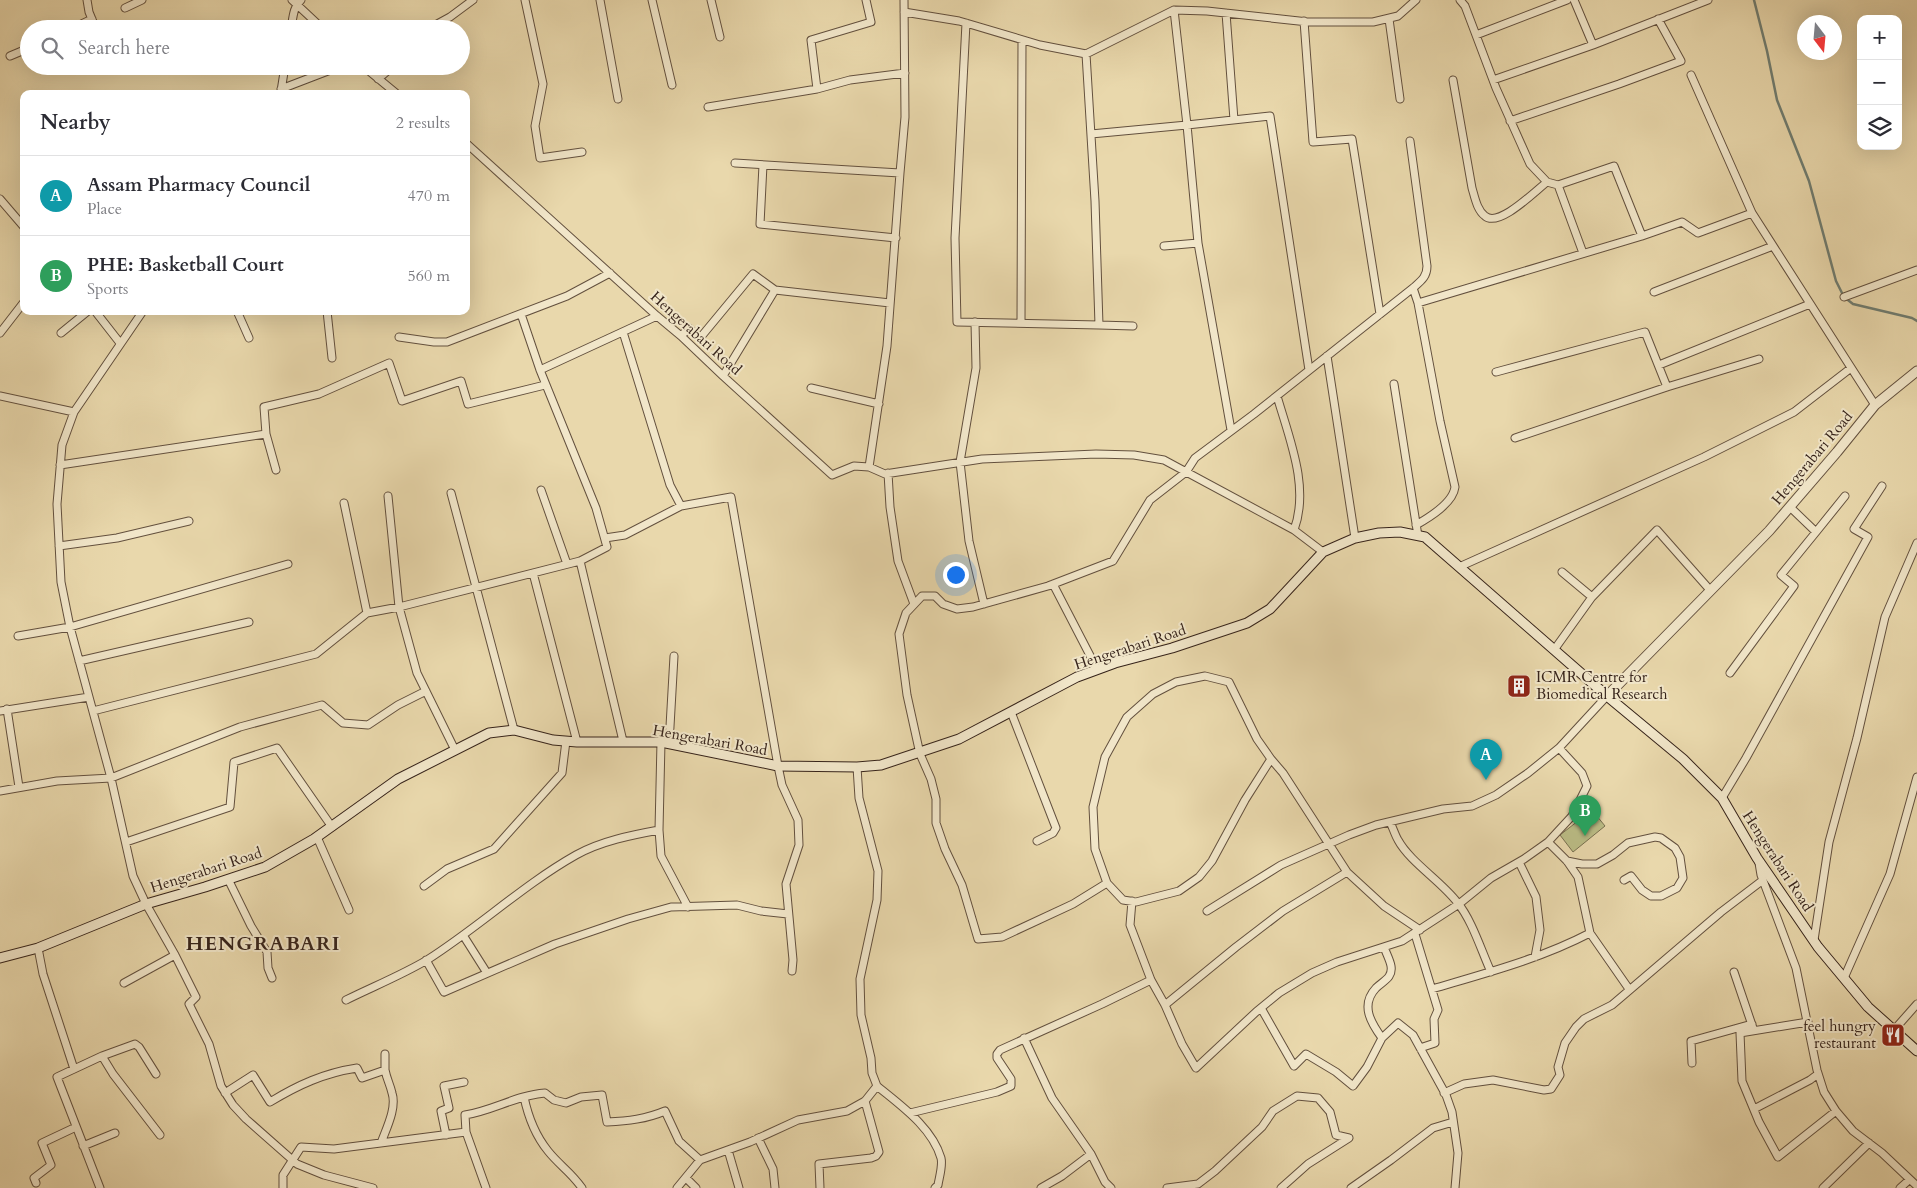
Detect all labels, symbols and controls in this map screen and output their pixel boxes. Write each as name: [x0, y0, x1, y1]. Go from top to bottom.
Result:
north arrow: [1797, 15, 1842, 60]
map controls: [1857, 15, 1902, 150]
button: +: [1857, 15, 1902, 60]
search box: [20, 20, 470, 75]
icon: search: [38, 34, 66, 62]
text: Search here: [78, 35, 170, 61]
button: −: [1857, 60, 1902, 105]
button: layers: [1857, 105, 1902, 150]
text: Nearby: [40, 108, 111, 137]
text: 2 results: [396, 112, 450, 134]
text: Assam Pharmacy Council: [87, 172, 310, 198]
text: A: [50, 185, 62, 207]
text: 470 m: [408, 185, 450, 207]
text: Place: [87, 198, 122, 220]
text: PHE: Basketball Court: [87, 252, 284, 278]
text: B: [50, 265, 62, 287]
text: 560 m: [408, 265, 450, 287]
text: Sports: [87, 278, 128, 300]
street label: Hengerabari Road: [646, 287, 746, 379]
street label: Hengerabari Road: [1767, 407, 1857, 509]
your location: [943, 562, 969, 588]
street label: Hengerabari Road: [1072, 620, 1188, 674]
place label: ICMR Centre for Biomedical Research: [1536, 667, 1668, 704]
building icon: ICMR Centre for Biomedical Research: [1506, 673, 1532, 699]
street label: Hengerabari Road: [651, 720, 769, 760]
pin: A: [1470, 739, 1502, 780]
pin: B: [1569, 795, 1601, 836]
street label: Hengerabari Road: [1738, 807, 1818, 915]
street label: Hengerabari Road: [148, 843, 264, 897]
district label: HENGRABARI: [186, 930, 340, 957]
place label: feel hungry restaurant: [1803, 1016, 1876, 1053]
restaurant icon: feel hungry restaurant: [1880, 1022, 1906, 1048]

